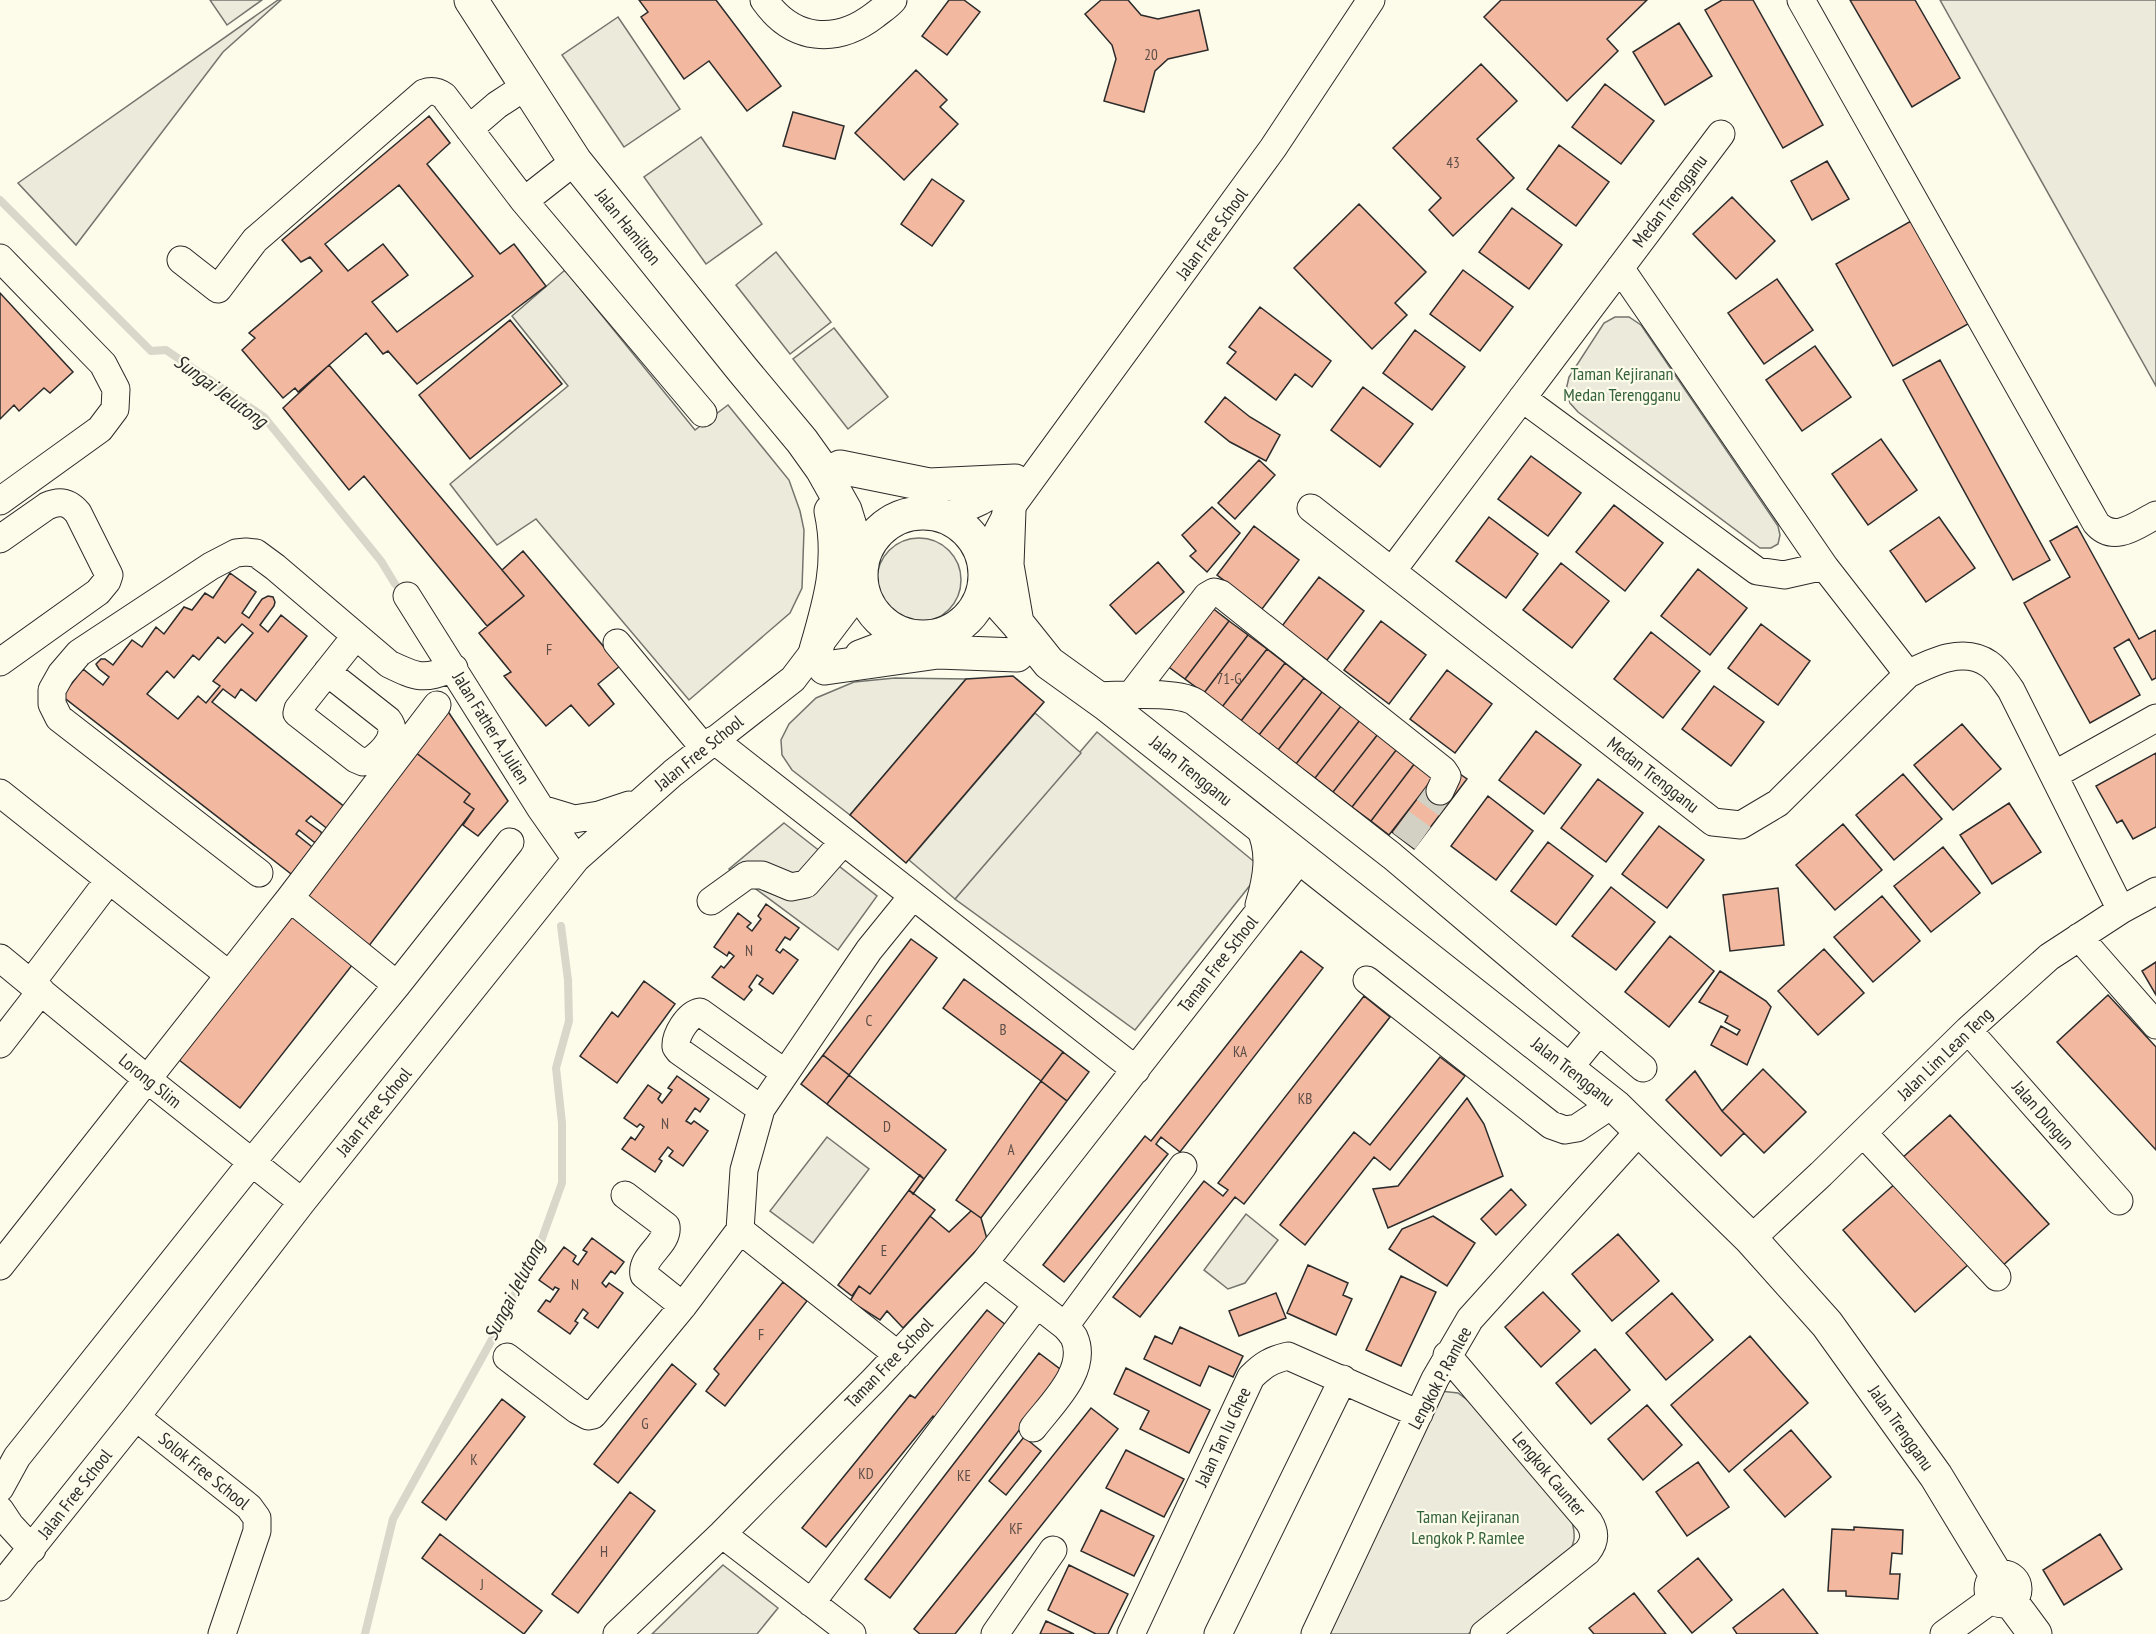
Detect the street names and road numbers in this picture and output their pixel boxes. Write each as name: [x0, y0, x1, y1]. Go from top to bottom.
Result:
street label: Medan Trengganu: [1627, 150, 1712, 252]
street label: Jalan Hamilton: [590, 183, 666, 270]
street label: Jalan Free School: [1170, 183, 1253, 285]
street label: Jalan Father A. Julien: [447, 666, 535, 788]
street label: Jalan Free School: [649, 709, 748, 796]
street label: Jalan Trengganu: [1145, 730, 1237, 811]
street label: Medan Trengganu: [1603, 732, 1704, 818]
street label: Taman Free School: [1173, 910, 1263, 1017]
street label: Jalan Lim Lean Teng: [1892, 1002, 1997, 1105]
street label: Jalan Trengganu: [1526, 1031, 1620, 1111]
street label: Lorong Slim: [114, 1048, 186, 1113]
street label: Jalan Free School: [330, 1062, 417, 1161]
street label: Jalan Dungun: [2007, 1075, 2079, 1154]
street label: Taman Free School: [840, 1312, 938, 1413]
street label: Lengkok P. Ramlee: [1403, 1322, 1476, 1433]
street label: Jalan Trengganu: [1863, 1380, 1939, 1475]
street label: Jalan Tan Iu Ghee: [1189, 1383, 1256, 1491]
street label: Solok Free School: [154, 1427, 255, 1515]
street label: Lengkok Caunter: [1508, 1427, 1591, 1521]
street label: Jalan Free School: [32, 1444, 117, 1544]

